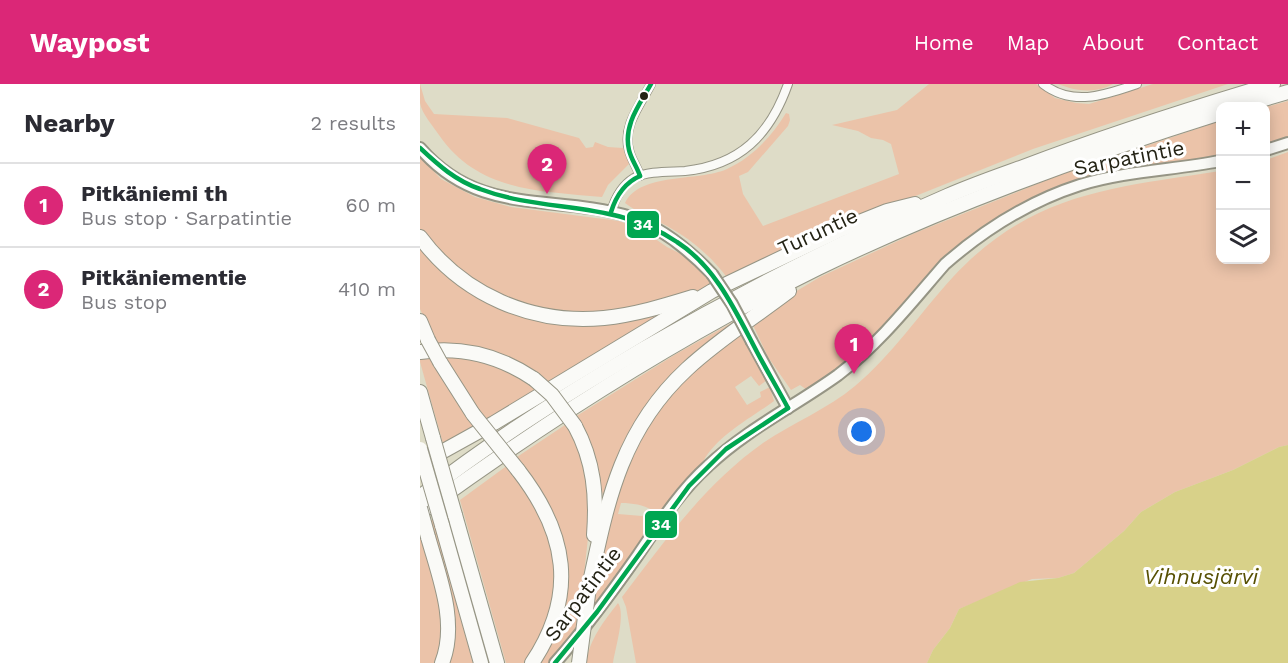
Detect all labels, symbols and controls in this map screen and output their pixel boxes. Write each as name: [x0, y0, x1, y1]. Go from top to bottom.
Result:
text: Waypost: [30, 26, 149, 59]
text: Home: [914, 30, 974, 55]
text: Map: [1007, 30, 1050, 55]
text: About: [1083, 30, 1144, 55]
text: Contact: [1177, 30, 1258, 55]
unlabelled marker: [638, 90, 650, 102]
map controls: [1216, 102, 1270, 264]
button: +: [1216, 102, 1270, 156]
text: Nearby: [24, 108, 115, 138]
text: 2 results: [311, 111, 396, 135]
street label: Sarpatintie: [1072, 135, 1186, 180]
pin: 2: [528, 144, 566, 194]
button: −: [1216, 156, 1270, 210]
text: Pitkäniemi th: [81, 181, 228, 206]
text: 1: [39, 193, 48, 217]
text: 60 m: [346, 193, 396, 217]
street label: Turuntie: [774, 202, 862, 261]
text: Bus stop · Sarpatintie: [81, 206, 292, 230]
line badge: 34: [626, 210, 660, 239]
button: layers: [1216, 210, 1270, 264]
text: 34: [633, 215, 653, 234]
text: Pitkäniementie: [81, 265, 247, 290]
text: 2: [38, 277, 49, 301]
text: 410 m: [338, 277, 396, 301]
text: Bus stop: [81, 290, 167, 314]
pin: 1: [834, 324, 874, 374]
your location: [847, 417, 876, 446]
line badge: 34: [644, 510, 678, 539]
text: 34: [651, 515, 671, 534]
street label: Sarpatintie: [539, 541, 626, 646]
water label: Vihnusjärvi: [1144, 564, 1260, 589]

